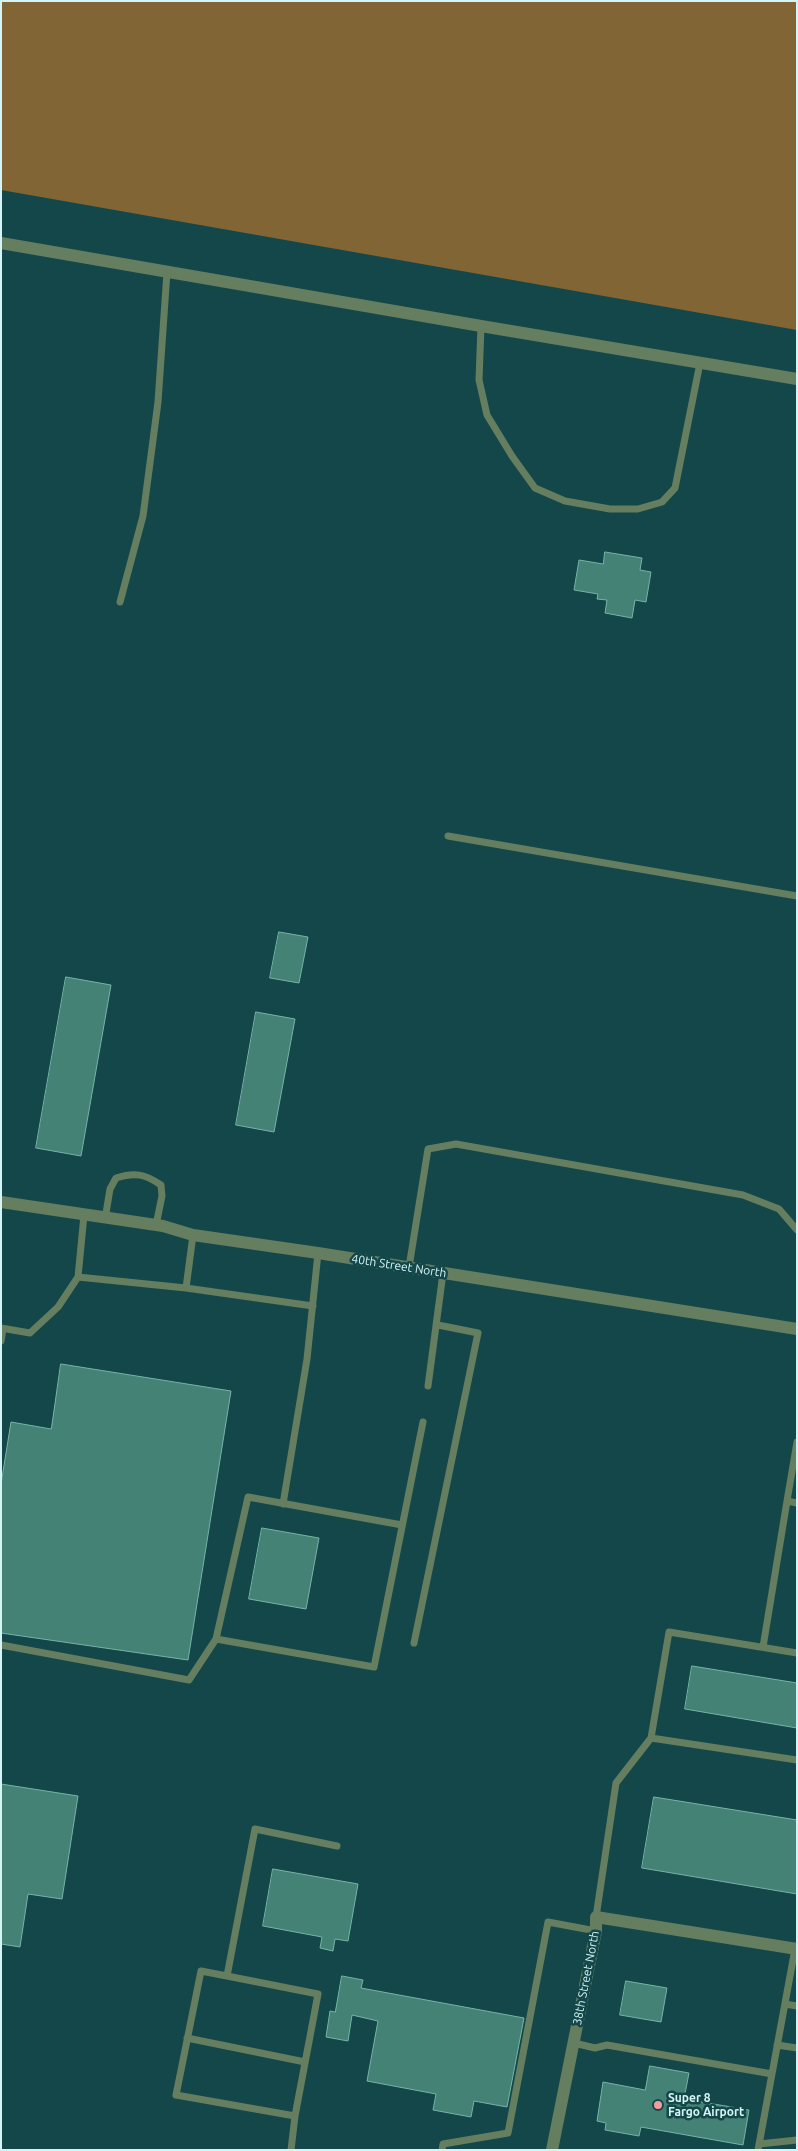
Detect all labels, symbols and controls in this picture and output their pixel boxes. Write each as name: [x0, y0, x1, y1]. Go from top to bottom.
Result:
street label: 40th Street North: [351, 1251, 447, 1281]
street label: 38th Street North: [570, 1930, 602, 2026]
place label: Super 8 Fargo Airport: [668, 2091, 744, 2119]
marker: Super 8 Fargo Airport: [652, 2099, 664, 2111]

